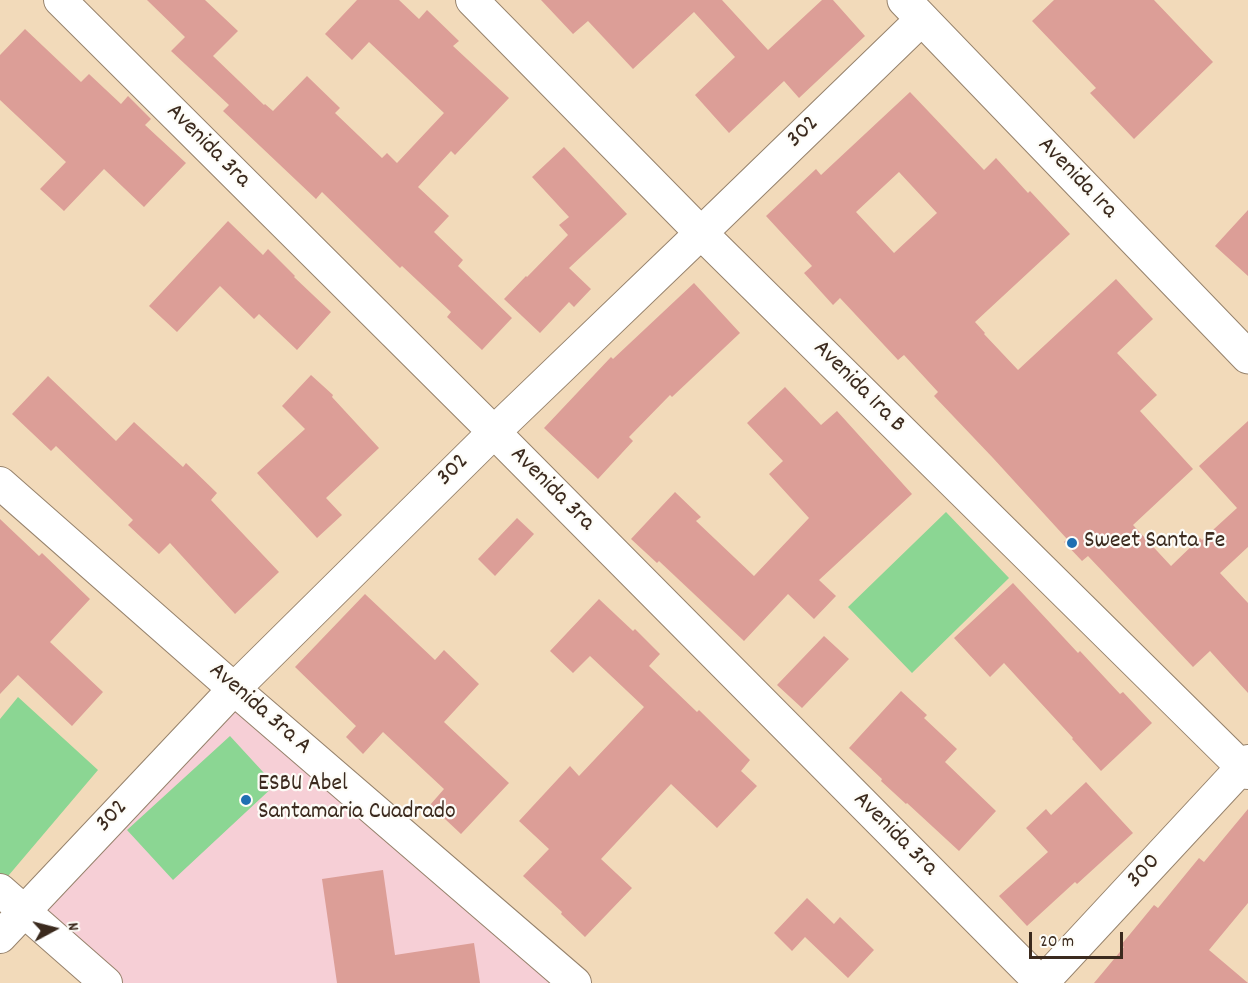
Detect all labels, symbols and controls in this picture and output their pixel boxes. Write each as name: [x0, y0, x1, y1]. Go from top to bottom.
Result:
street label: Avenida 3ra: [159, 99, 255, 195]
street label: 302: [782, 111, 826, 155]
street label: Avenida 1ra: [1030, 132, 1122, 226]
street label: Avenida 1ra B: [806, 336, 910, 440]
street label: Avenida 3ra: [503, 442, 599, 538]
street label: 302: [432, 449, 476, 493]
place label: Sweet Santa Fe: [1084, 529, 1225, 557]
marker: Sweet Santa Fe: [1065, 536, 1079, 550]
street label: Avenida 3ra A: [202, 658, 316, 762]
place label: ESBU Abel Santamaria Cuadrado: [258, 772, 456, 828]
street label: Avenida 3ra: [846, 787, 942, 883]
marker: ESBU Abel Santamaria Cuadrado: [239, 793, 253, 807]
street label: 302: [91, 795, 135, 839]
street label: 300: [1122, 849, 1168, 895]
north arrow: [24, 899, 84, 959]
scale bar: [1032, 920, 1126, 958]
text: N: [60, 921, 84, 932]
text: 20 m: [1040, 930, 1074, 955]

